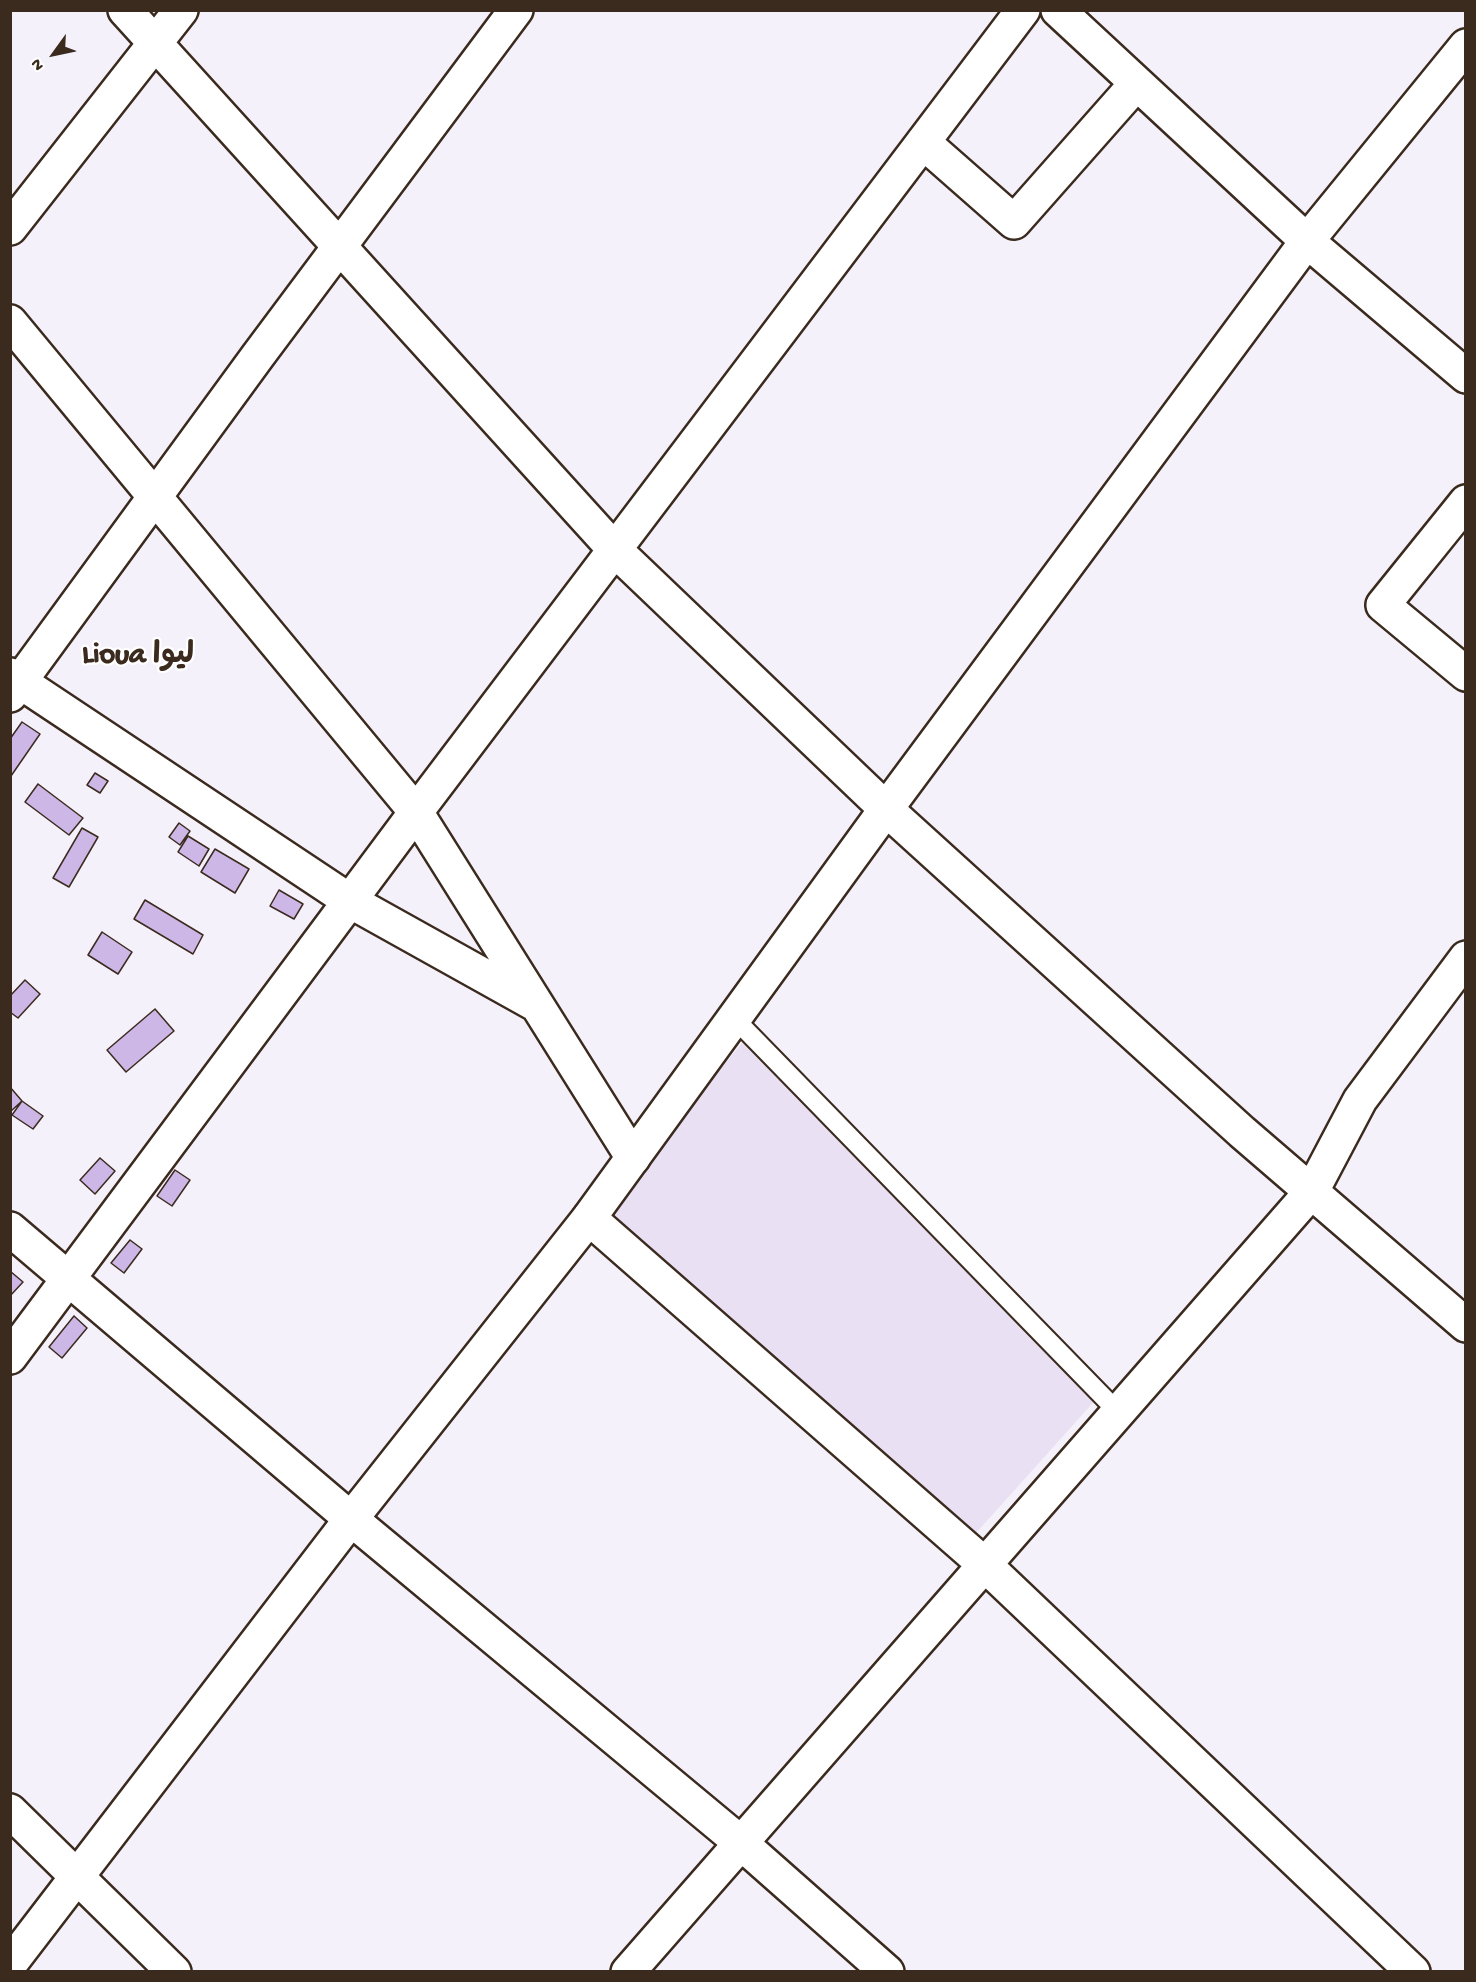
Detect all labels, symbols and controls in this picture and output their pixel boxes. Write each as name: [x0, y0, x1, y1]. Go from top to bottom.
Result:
north arrow: [24, 24, 84, 84]
text: N: [28, 55, 49, 74]
district label: Lioua ليوا: [82, 639, 194, 675]

